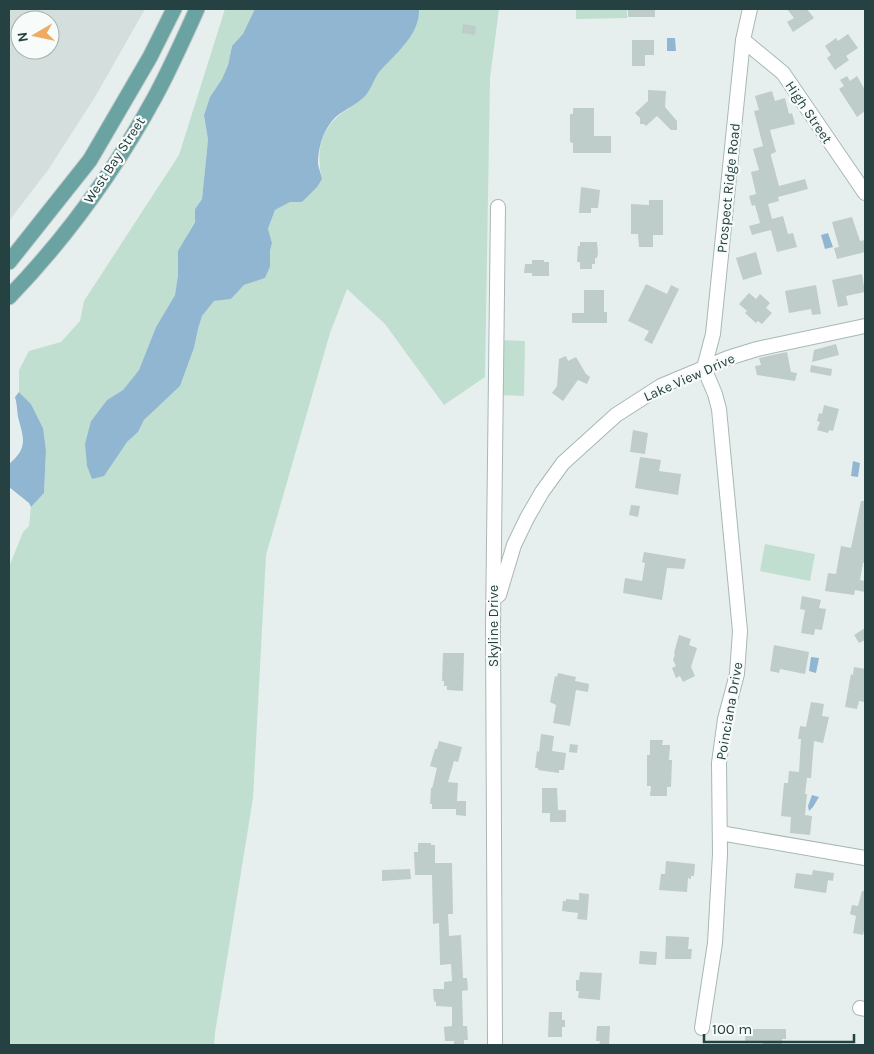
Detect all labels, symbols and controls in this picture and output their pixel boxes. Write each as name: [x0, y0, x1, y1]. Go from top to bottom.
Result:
north arrow: [10, 10, 60, 60]
text: N: [13, 31, 32, 43]
street label: High Street: [782, 78, 836, 147]
street label: West Bay Street: [80, 114, 149, 207]
street label: Prospect Ridge Road: [713, 122, 744, 254]
street label: Lake View Drive: [641, 350, 737, 405]
street label: Skyline Drive: [485, 585, 502, 667]
street label: Poinciana Drive: [712, 661, 746, 761]
scale bar: [704, 1012, 854, 1044]
text: 100 m: [712, 1020, 752, 1038]

